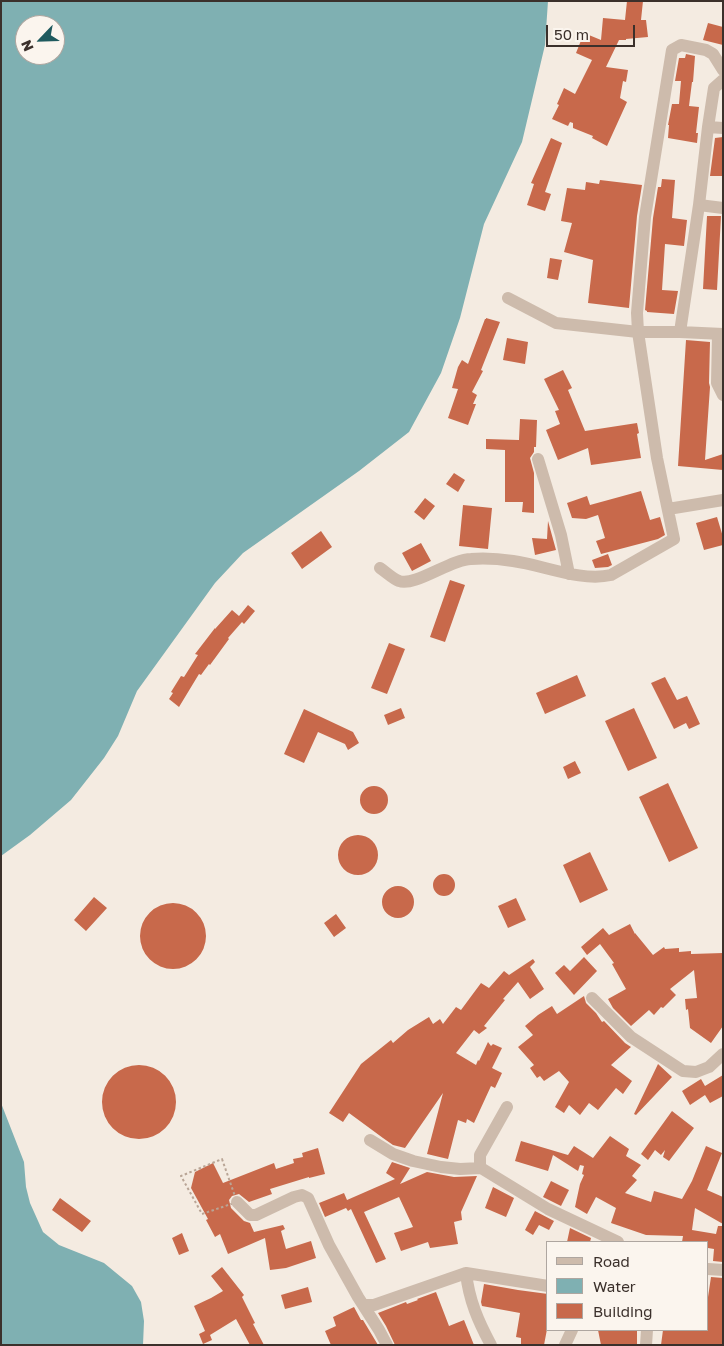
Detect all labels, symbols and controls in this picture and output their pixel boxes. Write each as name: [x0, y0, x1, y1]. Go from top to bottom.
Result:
north arrow: [15, 15, 65, 65]
scale bar: [549, 15, 638, 47]
text: 50 m: [554, 25, 589, 43]
text: N: [17, 38, 37, 54]
legend: [546, 1241, 709, 1331]
text: Road: [593, 1252, 630, 1270]
text: Water: [593, 1277, 636, 1295]
text: Building: [593, 1302, 653, 1320]

